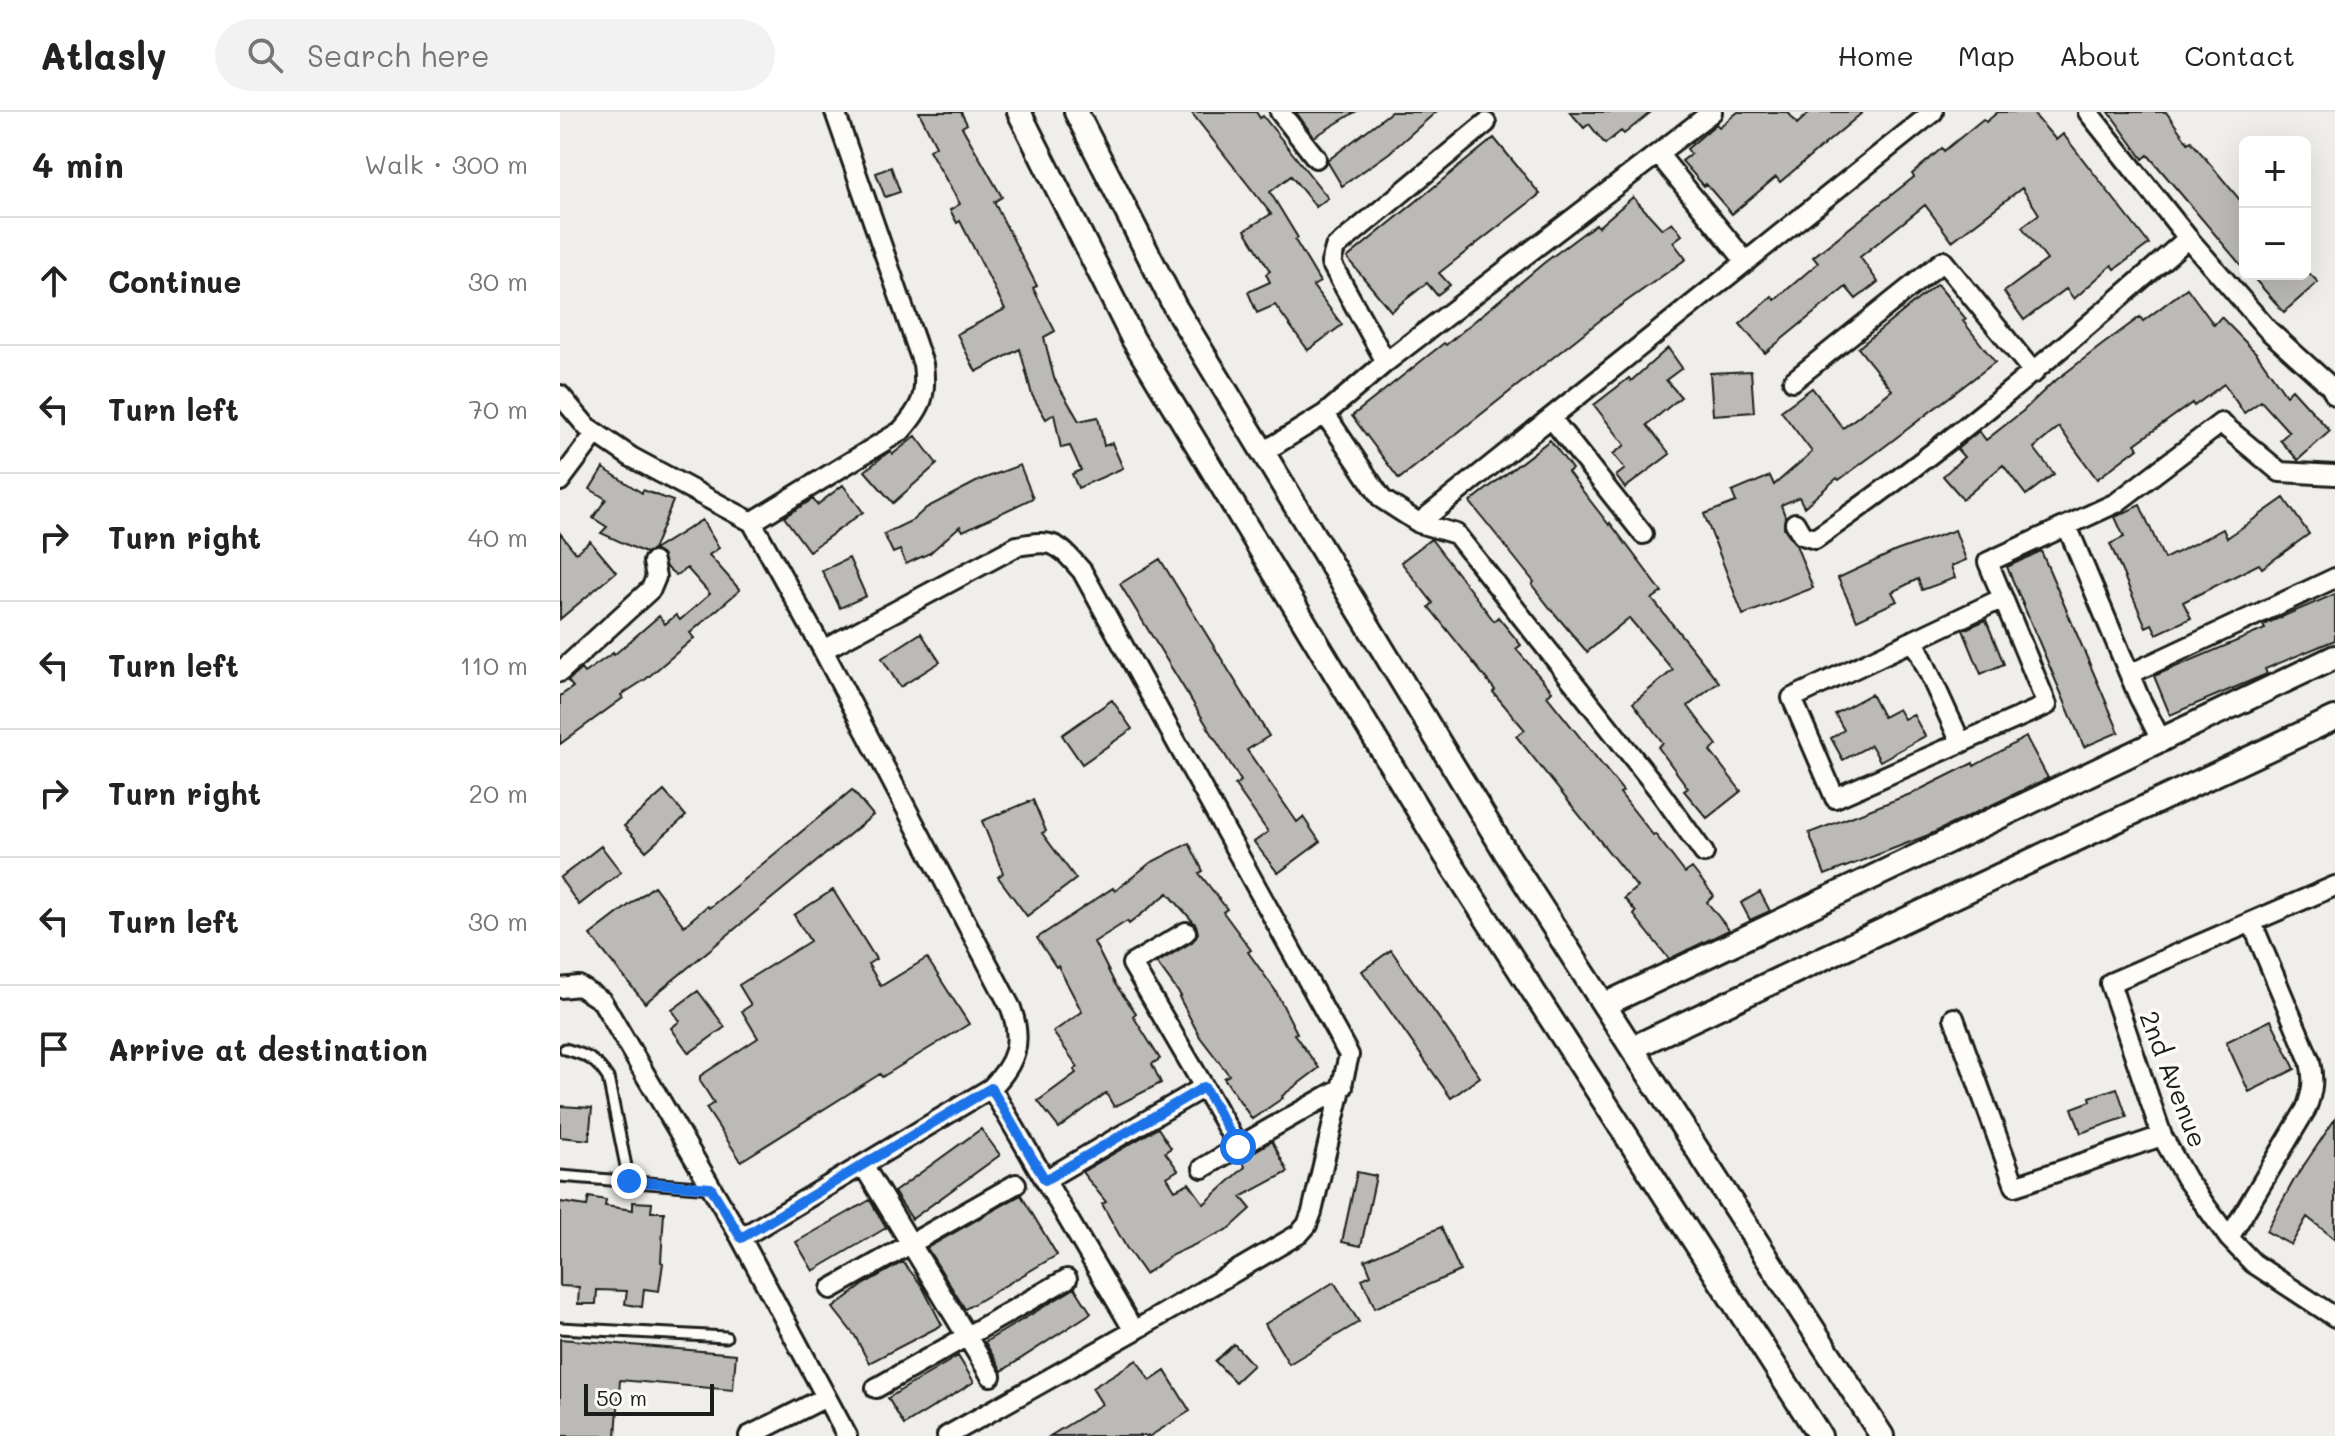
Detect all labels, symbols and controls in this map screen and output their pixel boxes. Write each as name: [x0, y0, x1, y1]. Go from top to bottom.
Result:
search box: [215, 19, 775, 91]
text: Atlasly: [40, 30, 167, 80]
icon: search: [243, 33, 287, 77]
text: Search here: [307, 35, 489, 75]
text: Home: [1838, 37, 1914, 73]
text: Map: [1958, 37, 2015, 73]
text: About: [2059, 37, 2140, 73]
text: Contact: [2184, 37, 2295, 73]
map controls: [2239, 136, 2311, 280]
button: +: [2239, 136, 2311, 208]
text: 4 min: [32, 142, 124, 187]
text: Walk · 300 m: [364, 147, 528, 181]
button: −: [2239, 208, 2311, 280]
icon: ahead: [32, 259, 76, 303]
text: Continue: [108, 261, 241, 301]
text: 30 m: [468, 264, 528, 298]
icon: left: [32, 387, 76, 431]
text: Turn left: [108, 389, 239, 429]
text: 70 m: [468, 392, 528, 426]
icon: right: [32, 515, 76, 559]
text: Turn right: [108, 517, 261, 557]
text: 40 m: [468, 520, 528, 554]
icon: left: [32, 643, 76, 687]
text: Turn left: [108, 645, 239, 685]
text: 110 m: [460, 648, 528, 682]
icon: right: [32, 771, 76, 815]
text: Turn right: [108, 773, 261, 813]
text: 20 m: [468, 776, 528, 810]
icon: left: [32, 899, 76, 943]
text: Turn left: [108, 901, 239, 941]
text: 30 m: [468, 904, 528, 938]
street label: 2nd Avenue: [2132, 1006, 2216, 1152]
icon: arrive: [32, 1027, 76, 1071]
text: Arrive at destination: [108, 1029, 428, 1069]
route start: [1220, 1129, 1256, 1165]
route end: [611, 1163, 647, 1199]
scale bar: [584, 1380, 714, 1416]
text: 50 m: [596, 1383, 647, 1412]

